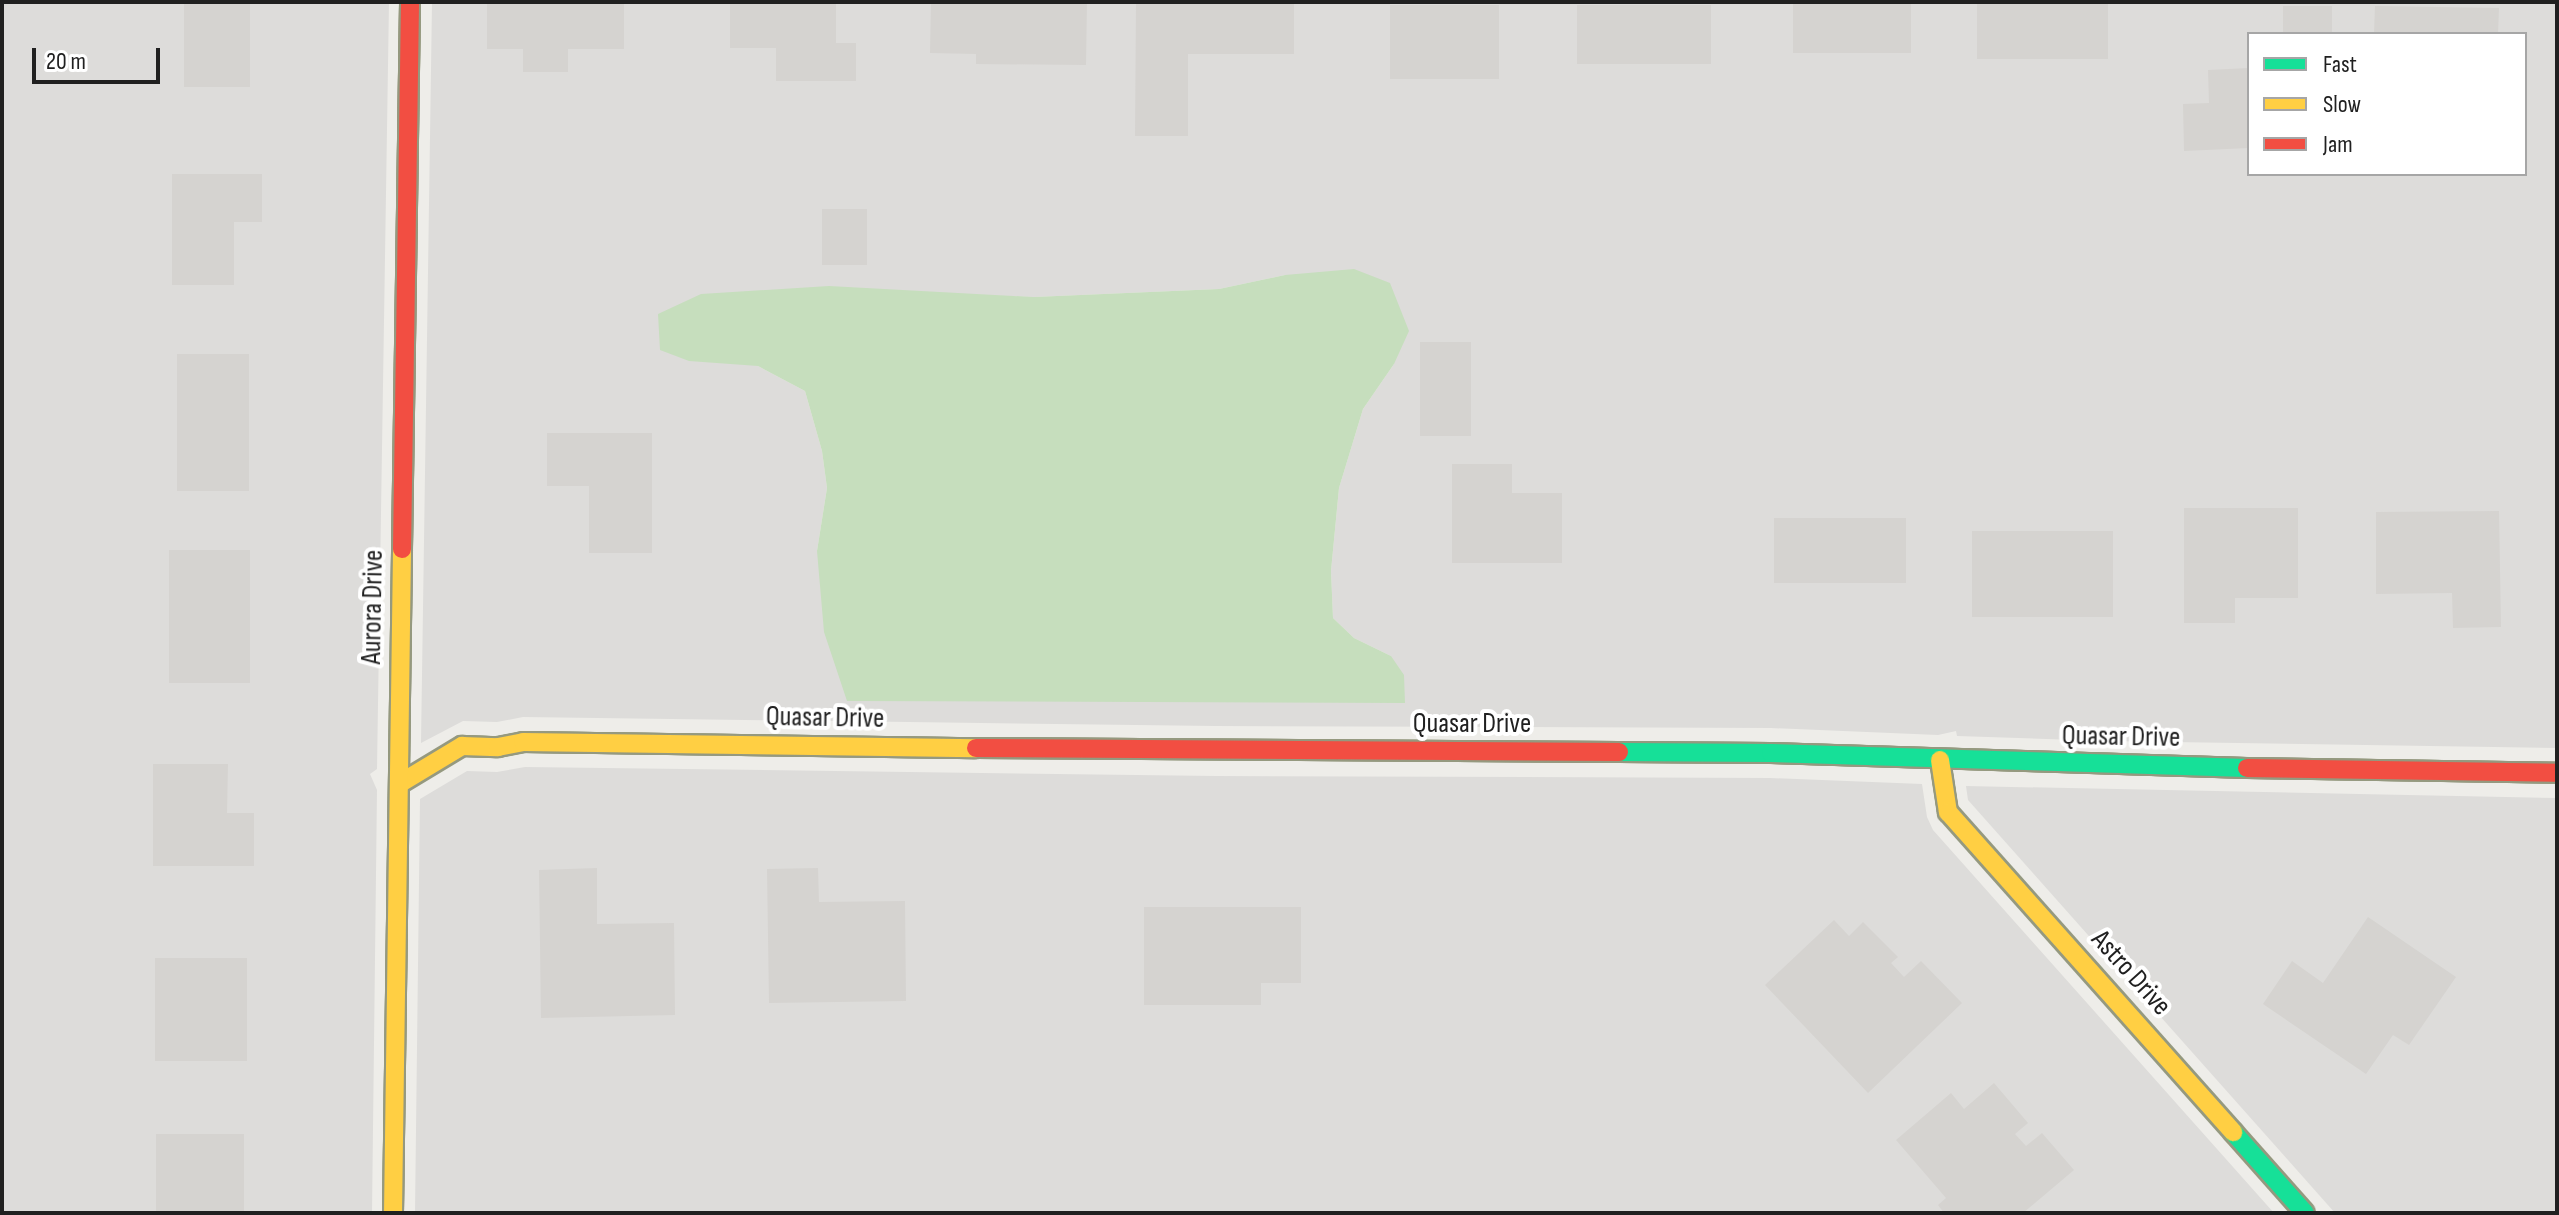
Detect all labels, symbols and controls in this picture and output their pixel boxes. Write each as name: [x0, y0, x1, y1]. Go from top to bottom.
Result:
scale bar: [36, 32, 164, 82]
legend: [2247, 32, 2527, 176]
text: 20 m: [46, 47, 86, 76]
text: Fast: [2323, 50, 2357, 79]
text: Slow: [2323, 90, 2361, 119]
text: Jam: [2323, 130, 2353, 159]
street label: Aurora Drive: [355, 549, 391, 665]
street label: Quasar Drive: [766, 700, 884, 736]
street label: Quasar Drive: [1413, 707, 1531, 741]
street label: Quasar Drive: [2062, 719, 2180, 755]
street label: Astro Drive: [2084, 923, 2178, 1023]

